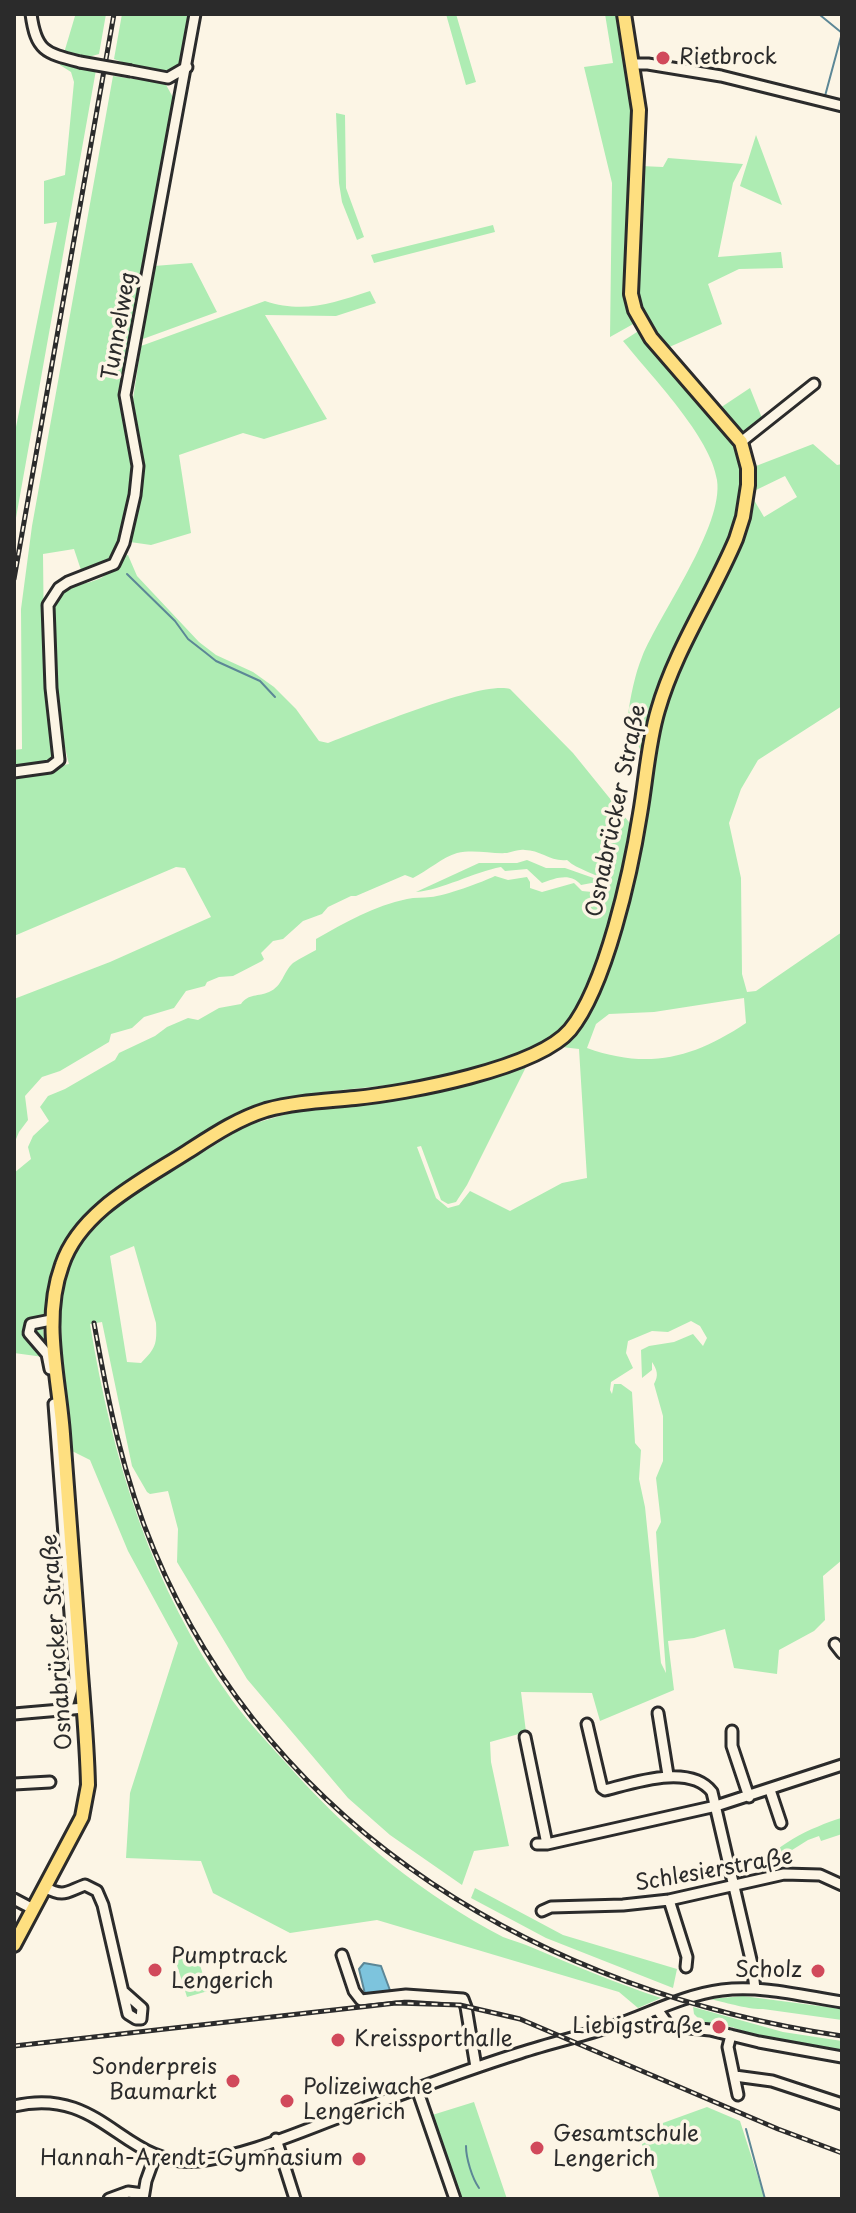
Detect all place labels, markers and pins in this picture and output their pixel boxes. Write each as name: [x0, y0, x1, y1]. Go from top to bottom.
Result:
place label: Rietbrock: [679, 45, 777, 71]
marker: Rietbrock: [654, 49, 672, 67]
place label: Pumptrack Lengerich: [171, 1944, 288, 1996]
place label: Scholz: [735, 1958, 802, 1984]
marker: Pumptrack Lengerich: [146, 1961, 164, 1979]
marker: Scholz: [809, 1962, 827, 1980]
place label: Liebigstraße: [572, 2014, 703, 2040]
marker: Liebigstraße: [710, 2018, 728, 2036]
place label: Kreissporthalle: [354, 2027, 513, 2053]
marker: Kreissporthalle: [329, 2031, 347, 2049]
place label: Sonderpreis Baumarkt: [91, 2055, 217, 2106]
marker: Sonderpreis Baumarkt: [224, 2072, 242, 2090]
place label: Polizeiwache Lengerich: [303, 2075, 433, 2126]
marker: Polizeiwache Lengerich: [278, 2092, 296, 2110]
place label: Gesamtschule Lengerich: [553, 2122, 699, 2174]
marker: Gesamtschule Lengerich: [528, 2139, 546, 2157]
place label: Hannah-Arendt-Gymnasium: [40, 2146, 343, 2172]
marker: Hannah-Arendt-Gymnasium: [350, 2150, 368, 2168]

